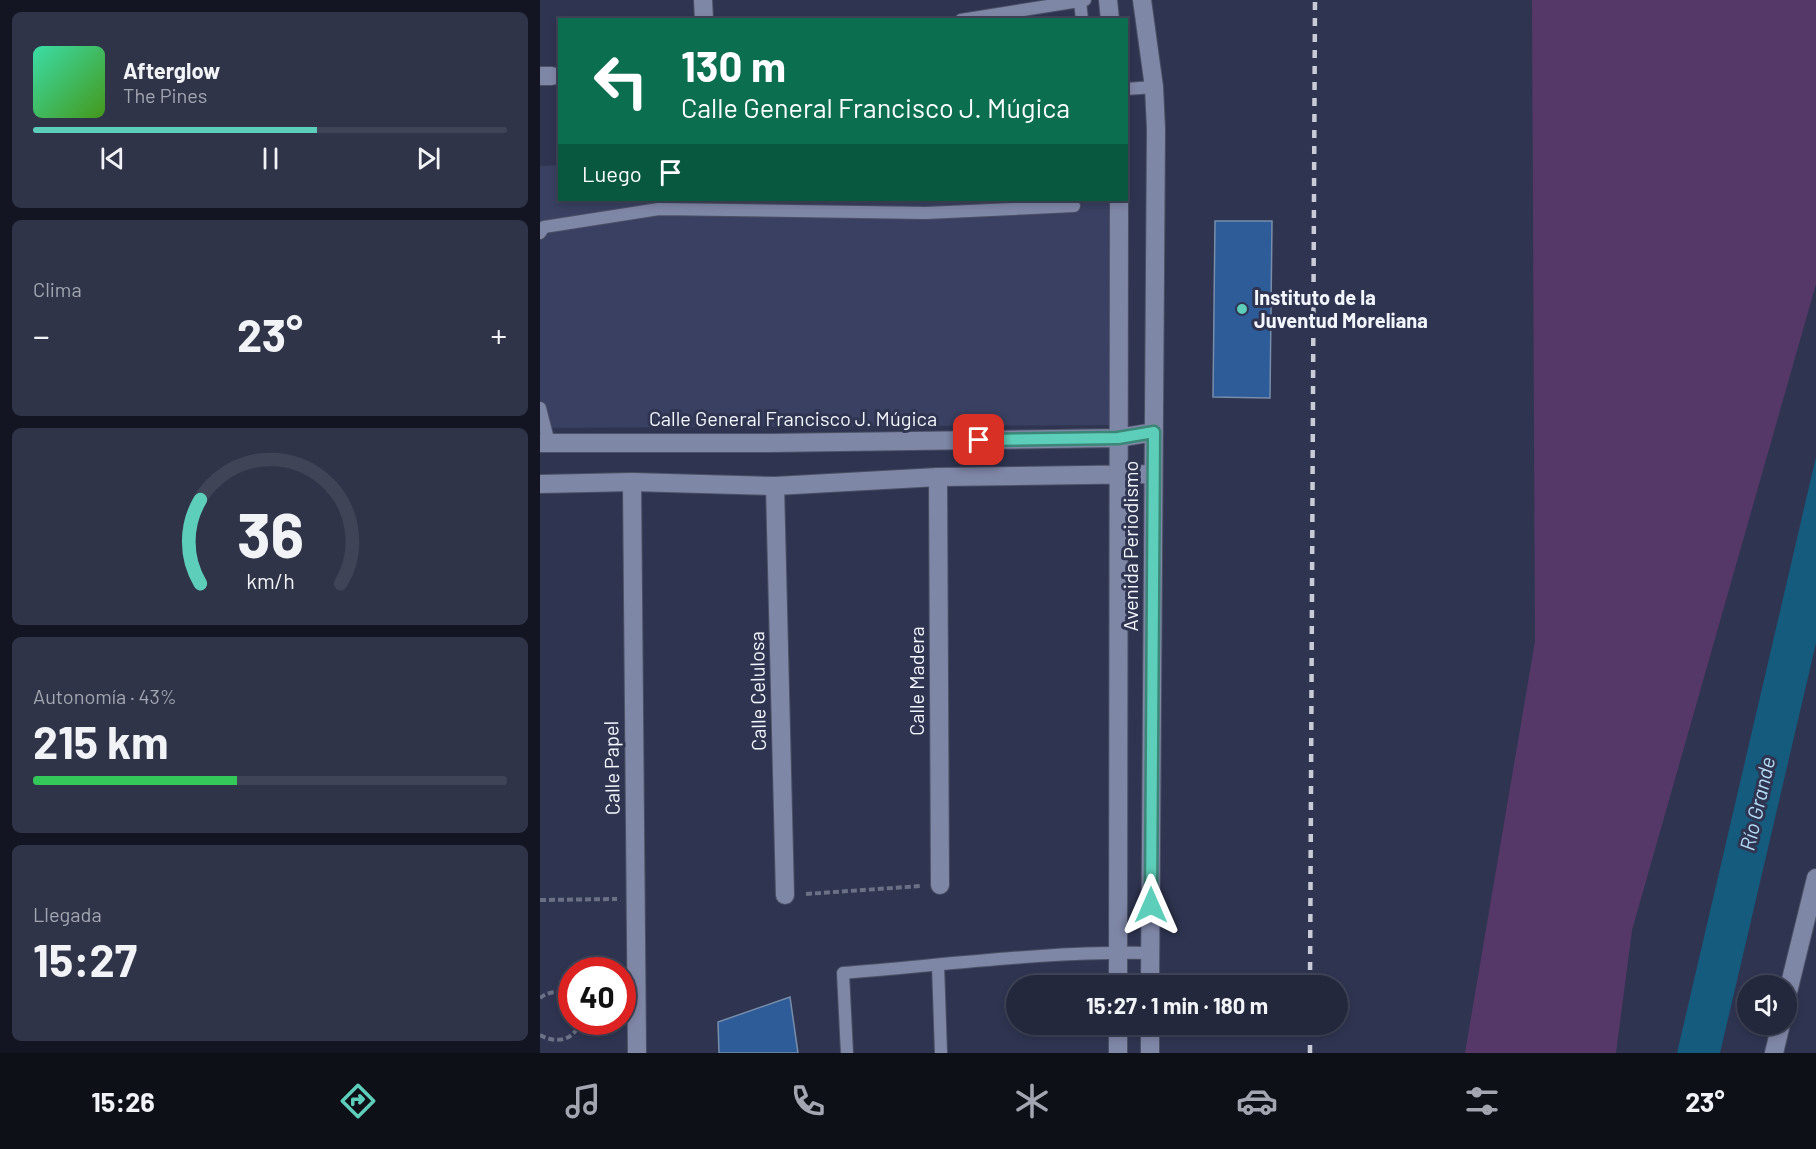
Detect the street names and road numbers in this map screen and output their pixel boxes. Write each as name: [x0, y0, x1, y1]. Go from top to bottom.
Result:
street label: Calle General Francisco J. Múgica: [649, 406, 937, 430]
street label: Avenida Periodismo: [1118, 461, 1142, 631]
street label: Calle Madera: [904, 626, 928, 736]
street label: Calle Celulosa: [744, 631, 770, 751]
street label: Calle Papel: [598, 721, 624, 815]

